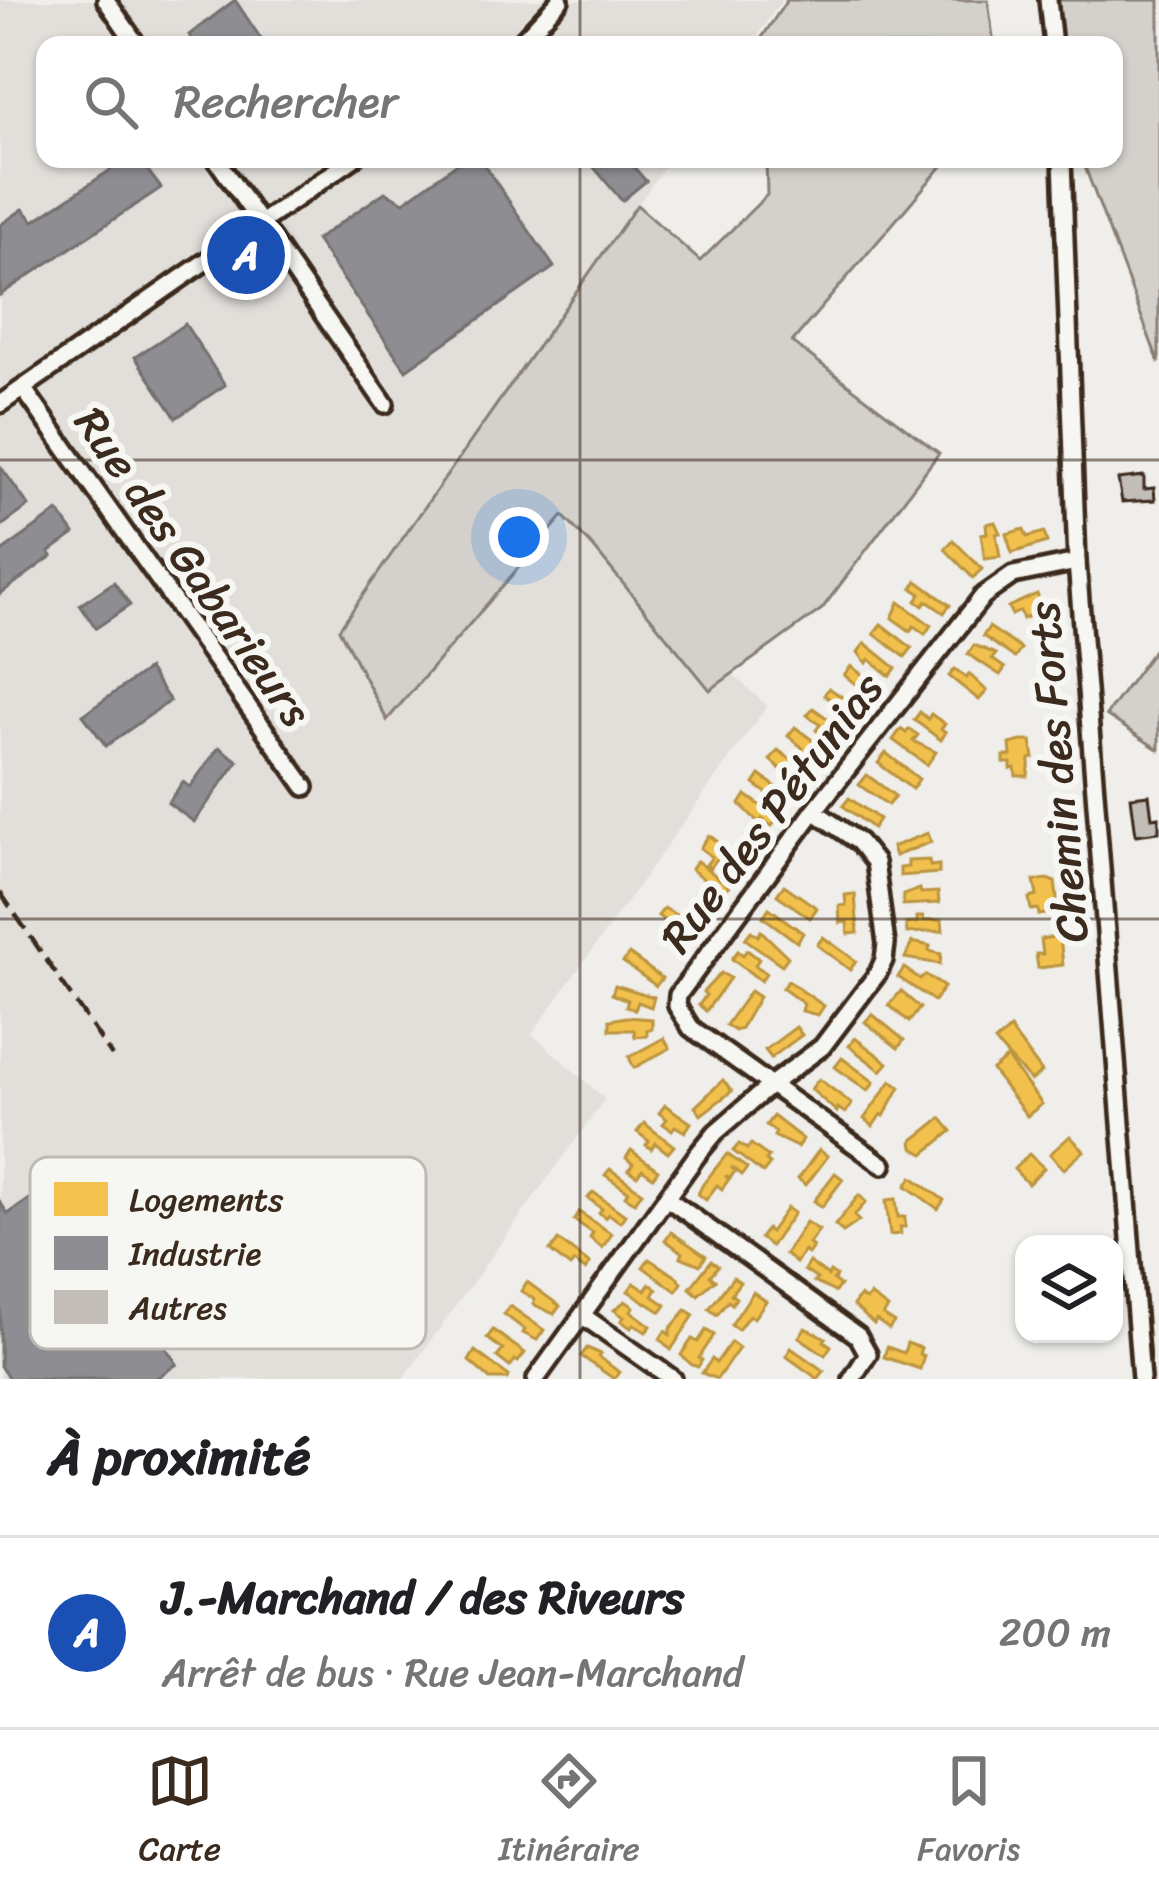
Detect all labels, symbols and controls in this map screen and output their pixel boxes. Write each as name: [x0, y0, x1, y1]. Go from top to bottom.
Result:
search box: [36, 36, 1123, 168]
text: Rechercher: [174, 62, 398, 142]
icon: search: [78, 69, 144, 135]
pin: A: [207, 210, 285, 300]
street label: Rue des Gabarieurs: [52, 389, 334, 744]
your location: [489, 507, 549, 567]
street label: Chemin des Forts: [1003, 598, 1113, 946]
street label: Rue des Pétunias: [639, 654, 905, 971]
legend: [30, 1157, 426, 1349]
text: Logements: [129, 1171, 284, 1229]
text: Industrie: [128, 1225, 262, 1283]
map controls: [1015, 1235, 1123, 1343]
button: layers: [1015, 1235, 1123, 1343]
text: Autres: [128, 1279, 227, 1337]
text: À proximité: [48, 1412, 310, 1502]
text: J.-Marchand / des Riveurs: [162, 1558, 684, 1638]
text: A: [74, 1598, 100, 1667]
text: 200 m: [999, 1598, 1111, 1667]
text: Arrêt de bus · Rue Jean-Marchand: [162, 1638, 743, 1707]
tab: Carte: [139, 1748, 221, 1878]
tab: Itinéraire: [499, 1748, 640, 1878]
tab: Favoris: [917, 1748, 1020, 1878]

